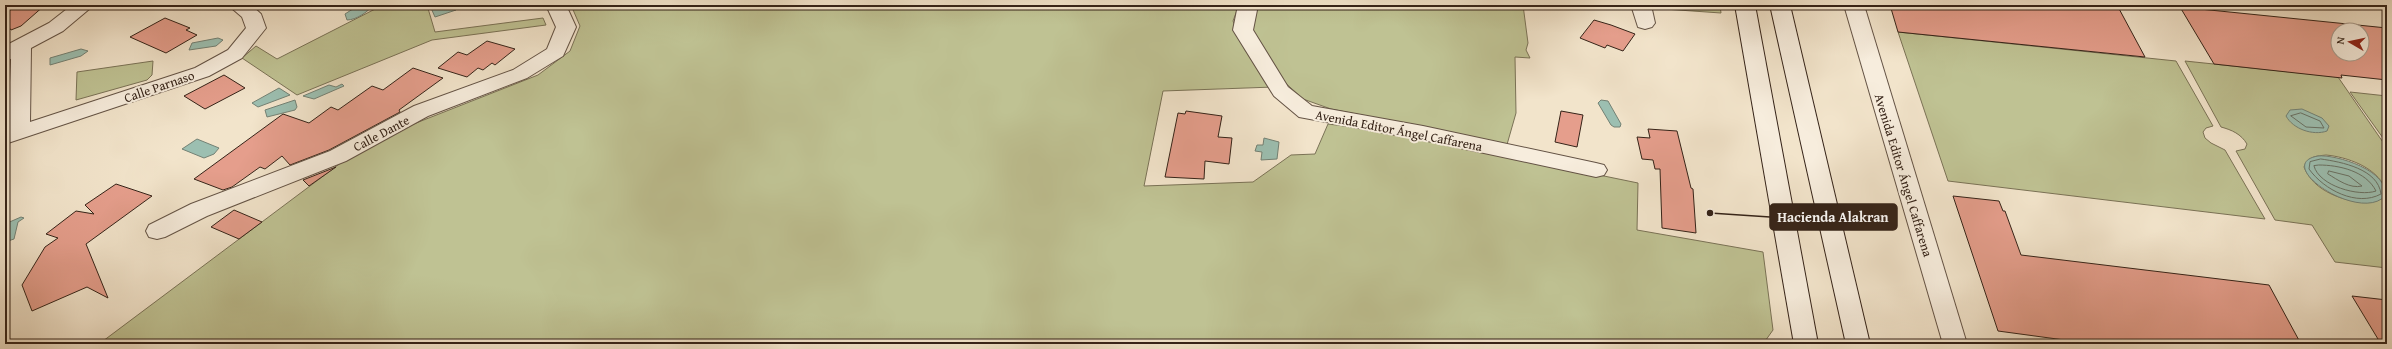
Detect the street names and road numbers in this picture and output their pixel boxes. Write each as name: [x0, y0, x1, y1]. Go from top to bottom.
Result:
street label: Calle Parnaso: [121, 65, 197, 107]
street label: Avenida Editor Ángel Caffarena: [1870, 91, 1938, 260]
street label: Avenida Editor Ángel Caffarena: [1314, 105, 1485, 156]
street label: Calle Dante: [350, 111, 413, 156]

